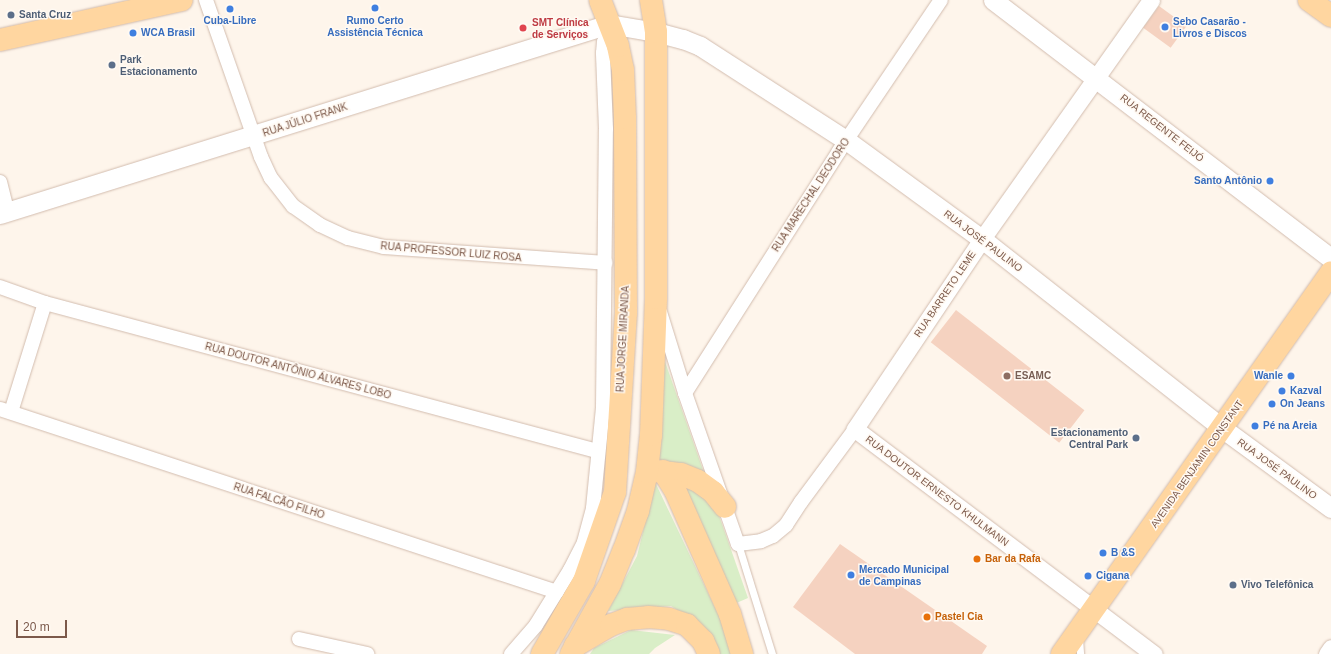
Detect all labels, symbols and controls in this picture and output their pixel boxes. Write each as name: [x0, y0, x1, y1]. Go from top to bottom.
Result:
marker: Rumo Certo Assistência Técnica: [370, 3, 380, 13]
marker: Cuba-Libre: [225, 4, 235, 14]
place label: Santa Cruz: [19, 9, 71, 21]
marker: Santa Cruz: [6, 10, 16, 20]
place label: Rumo Certo Assistência Técnica: [327, 14, 423, 38]
place label: Cuba-Libre: [204, 15, 256, 27]
place label: Sebo Casarão - Livros e Discos: [1173, 15, 1247, 38]
place label: SMT Clínica de Serviços: [532, 16, 589, 40]
marker: SMT Clínica de Serviços: [517, 22, 529, 34]
marker: Sebo Casarão - Livros e Discos: [1160, 22, 1170, 32]
place label: WCA Brasil: [141, 27, 195, 39]
marker: WCA Brasil: [128, 28, 138, 38]
place label: Park Estacionamento: [120, 53, 197, 76]
marker: Park Estacionamento: [107, 60, 117, 70]
street label: RUA REGENTE FEIJÓ: [1118, 91, 1206, 165]
street label: RUA JÚLIO FRANK: [261, 101, 349, 139]
street label: RUA MARECHAL DEODORO: [770, 136, 852, 254]
place label: Santo Antônio: [1194, 175, 1262, 187]
marker: Santo Antônio: [1265, 176, 1275, 186]
street label: RUA JOSÉ PAULINO: [941, 207, 1025, 275]
street label: RUA PROFESSOR LUIZ ROSA: [380, 240, 522, 264]
street label: RUA BARRETO LEME: [911, 248, 979, 340]
street label: RUA JORGE MIRANDA: [614, 285, 632, 393]
street label: RUA DOUTOR ANTÔNIO ÁLVARES LOBO: [203, 340, 393, 402]
place label: ESAMC: [1015, 370, 1051, 382]
place label: Wanle: [1254, 370, 1283, 382]
marker: ESAMC: [1002, 371, 1012, 381]
marker: Wanle: [1286, 371, 1296, 381]
place label: Kazval: [1290, 385, 1322, 397]
marker: Kazval: [1277, 386, 1287, 396]
street label: AVENIDA BENJAMIN CONSTANT: [1148, 398, 1246, 530]
place label: On Jeans: [1280, 398, 1325, 410]
marker: On Jeans: [1267, 399, 1277, 409]
place label: Pé na Areia: [1263, 420, 1317, 432]
marker: Pé na Areia: [1250, 421, 1260, 431]
place label: Estacionamento Central Park: [1051, 426, 1128, 450]
street label: RUA DOUTOR ERNESTO KHULMANN: [863, 433, 1011, 549]
marker: Estacionamento Central Park: [1131, 433, 1141, 443]
street label: RUA JOSÉ PAULINO: [1235, 436, 1319, 502]
street label: RUA FALCÃO FILHO: [232, 481, 326, 521]
place label: B &S: [1111, 547, 1135, 559]
marker: B &S: [1098, 548, 1108, 558]
place label: Bar da Rafa: [985, 553, 1041, 565]
marker: Bar da Rafa: [972, 554, 982, 564]
place label: Mercado Municipal de Campinas: [859, 563, 949, 586]
marker: Mercado Municipal de Campinas: [846, 570, 856, 580]
place label: Cigana: [1096, 570, 1129, 582]
marker: Cigana: [1083, 571, 1093, 581]
place label: Vivo Telefônica: [1241, 579, 1313, 591]
marker: Vivo Telefônica: [1228, 580, 1238, 590]
place label: Pastel Cia: [935, 611, 983, 623]
scale bar: [18, 612, 69, 638]
marker: Pastel Cia: [922, 612, 932, 622]
text: 20 m: [23, 620, 50, 634]

